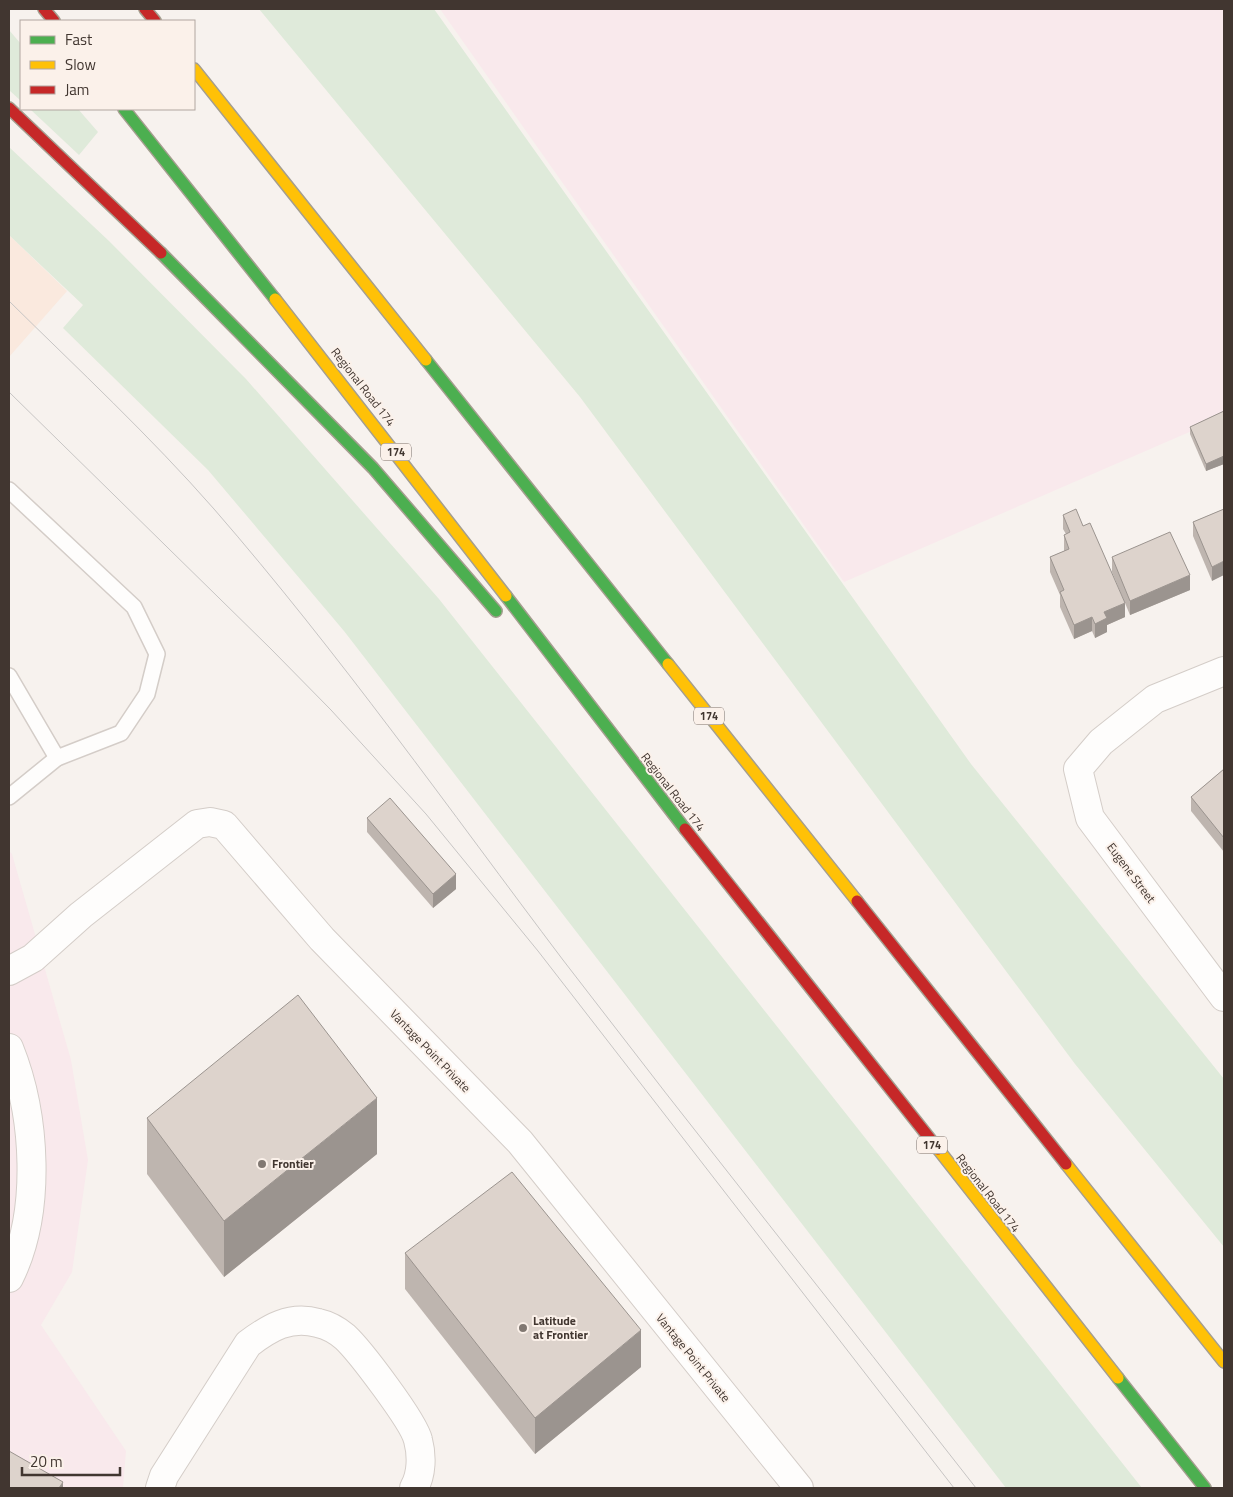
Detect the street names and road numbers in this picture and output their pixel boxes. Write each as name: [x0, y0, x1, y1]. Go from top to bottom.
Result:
street label: Regional Road 174: [327, 343, 400, 430]
road number: 174: [381, 444, 411, 461]
road number: 174: [694, 708, 724, 724]
street label: Regional Road 174: [637, 748, 710, 835]
street label: Eugene Street: [1102, 839, 1161, 907]
street label: Vantage Point Private: [386, 1005, 475, 1097]
road number: 174: [917, 1136, 947, 1154]
street label: Regional Road 174: [952, 1149, 1025, 1236]
street label: Vantage Point Private: [652, 1309, 735, 1406]

